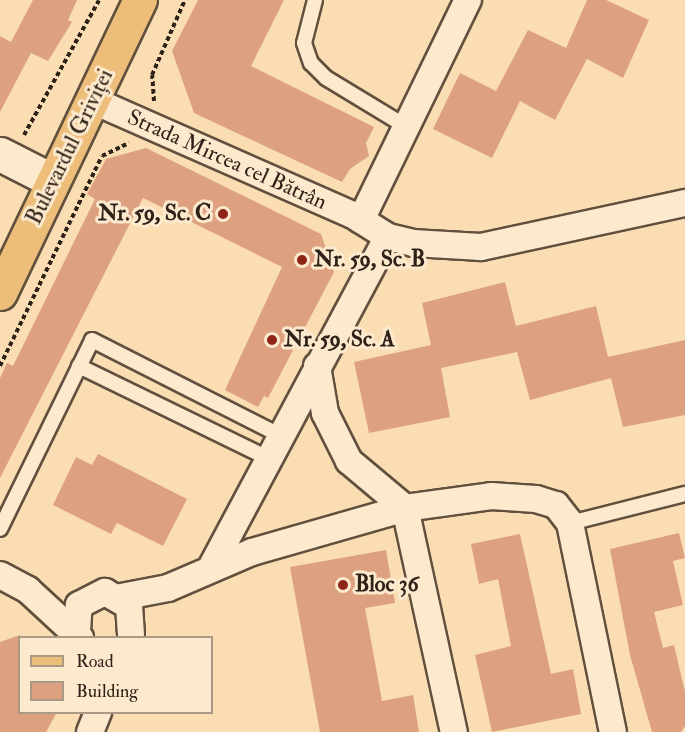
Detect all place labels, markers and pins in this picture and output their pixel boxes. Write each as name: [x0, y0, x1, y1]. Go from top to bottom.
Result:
place label: Nr. 59, Sc. C: [98, 201, 211, 227]
marker: Nr. 59, Sc. C: [216, 207, 230, 221]
place label: Nr. 59, Sc. B: [314, 247, 425, 273]
marker: Nr. 59, Sc. B: [295, 253, 309, 267]
place label: Nr. 59, Sc. A: [284, 327, 395, 353]
marker: Nr. 59, Sc. A: [265, 333, 279, 347]
place label: Bloc 36: [355, 572, 418, 598]
marker: Bloc 36: [336, 578, 350, 592]

